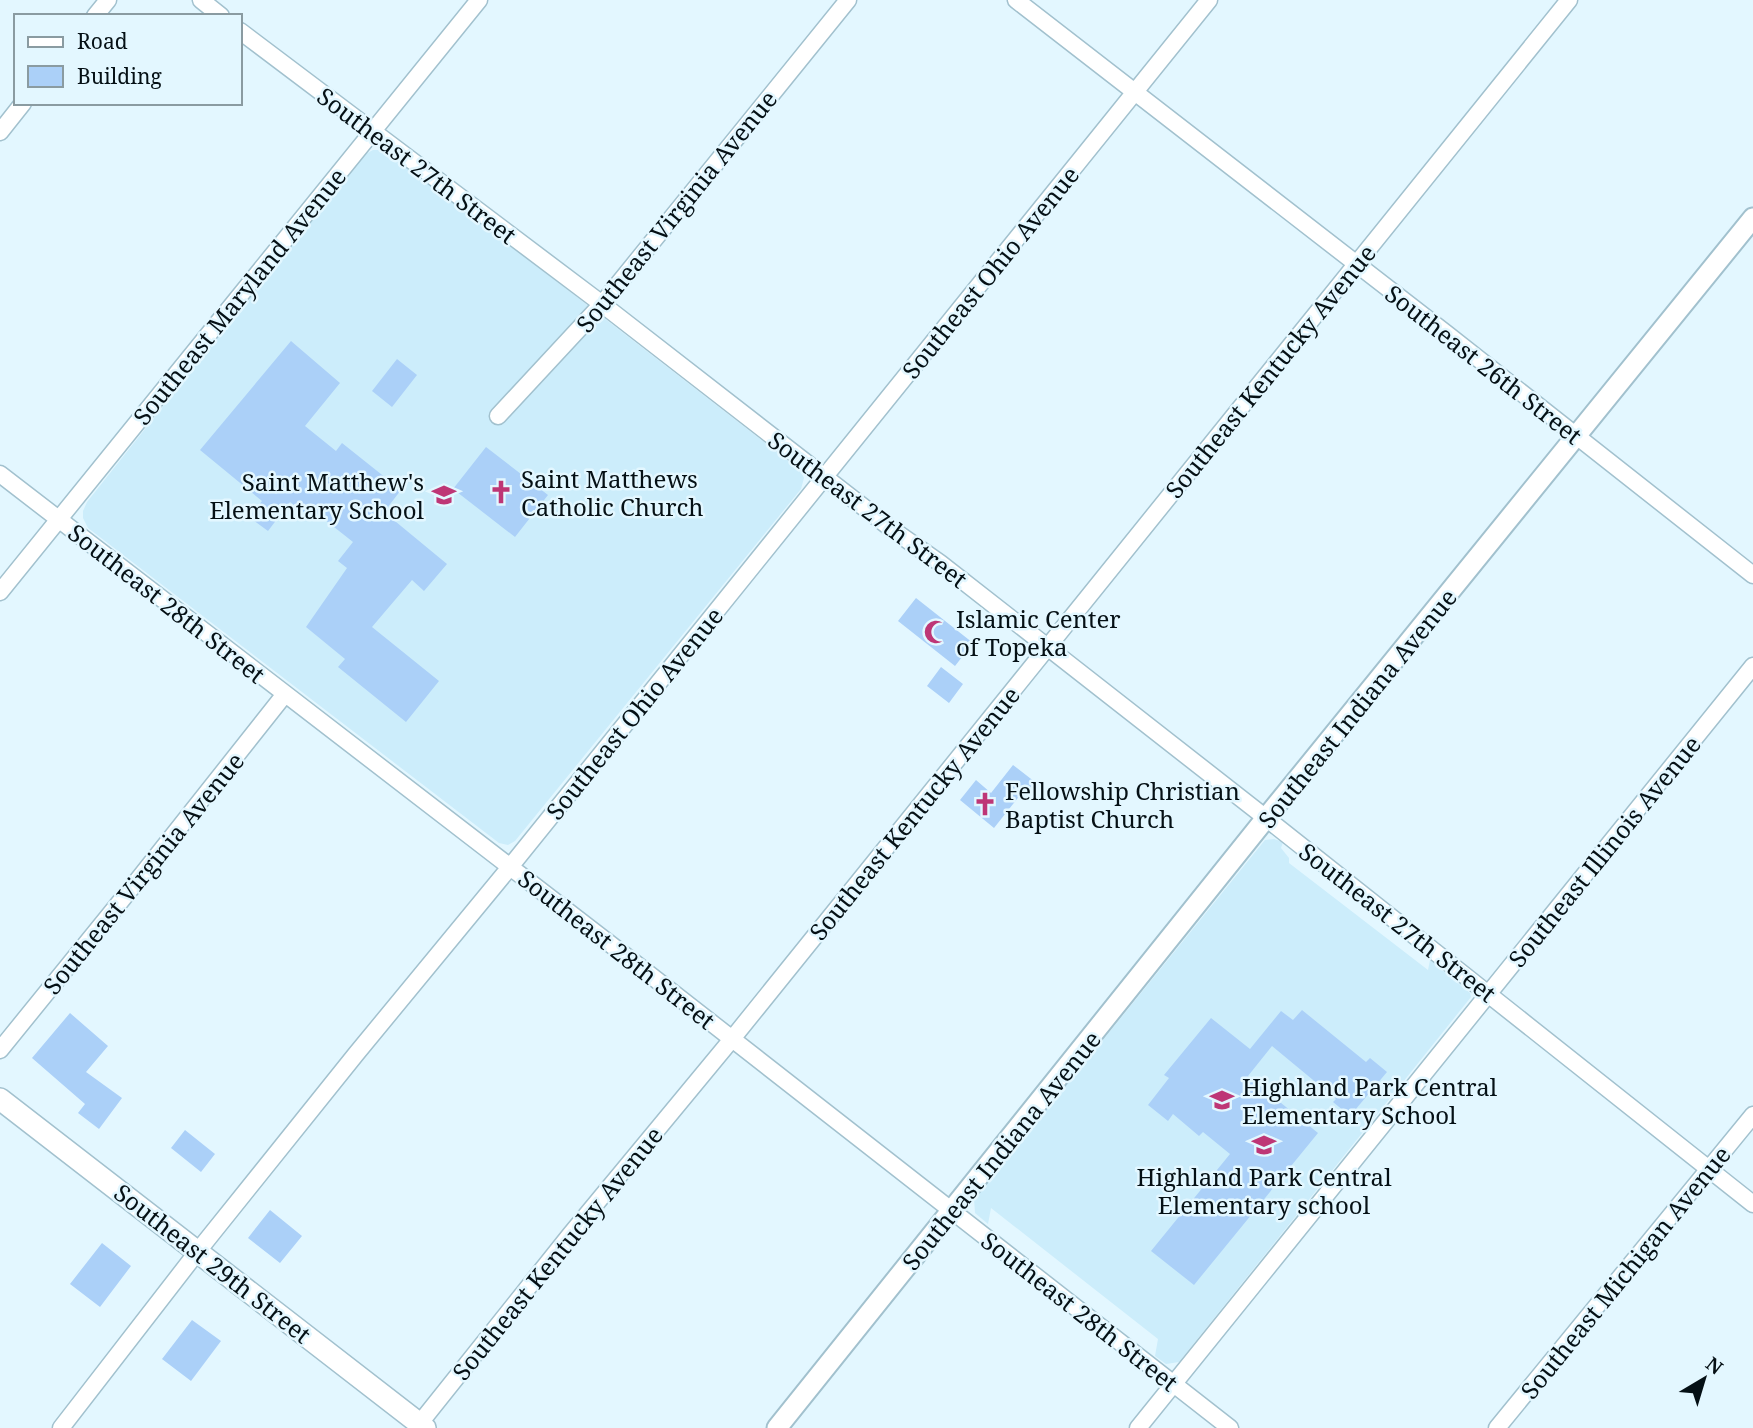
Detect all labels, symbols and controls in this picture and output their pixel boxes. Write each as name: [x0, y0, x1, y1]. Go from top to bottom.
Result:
legend: [14, 14, 242, 105]
text: Road: [77, 27, 128, 55]
text: Building: [77, 62, 162, 90]
street label: Southeast 27th Street: [311, 79, 523, 251]
street label: Southeast Virginia Avenue: [568, 83, 784, 339]
street label: Southeast Ohio Avenue: [894, 159, 1086, 385]
street label: Southeast Maryland Avenue: [125, 161, 353, 431]
street label: Southeast Kentucky Avenue: [1157, 237, 1383, 505]
street label: Southeast 26th Street: [1379, 277, 1589, 451]
street label: Southeast 27th Street: [762, 423, 974, 595]
place label: Saint Matthews Catholic Church: [521, 462, 704, 523]
place label: Saint Matthew's Elementary School: [209, 465, 425, 526]
church icon: Saint Matthews Catholic Church: [487, 478, 515, 506]
school or university icon: Saint Matthew's Elementary School: [430, 481, 458, 509]
street label: Southeast 28th Street: [62, 516, 272, 690]
street label: Southeast Indiana Avenue: [1250, 581, 1464, 835]
street label: Southeast Ohio Avenue: [538, 600, 730, 826]
place label: Islamic Center of Topeka: [956, 602, 1121, 663]
mosque icon: Islamic Center of Topeka: [922, 618, 950, 646]
street label: Southeast Kentucky Avenue: [801, 679, 1027, 947]
street label: Southeast Illinois Avenue: [1500, 728, 1708, 974]
street label: Southeast Virginia Avenue: [35, 745, 251, 1001]
place label: Fellowship Christian Baptist Church: [1005, 774, 1240, 835]
church icon: Fellowship Christian Baptist Church: [971, 790, 999, 818]
street label: Southeast 27th Street: [1293, 835, 1503, 1009]
street label: Southeast 28th Street: [512, 862, 722, 1036]
street label: Southeast Indiana Avenue: [894, 1023, 1108, 1277]
place label: Highland Park Central Elementary School: [1242, 1070, 1498, 1131]
school or university icon: Highland Park Central Elementary School: [1208, 1086, 1236, 1114]
street label: Southeast Kentucky Avenue: [444, 1119, 670, 1387]
school or university icon: Highland Park Central Elementary school: [1250, 1131, 1278, 1159]
street label: Southeast Michigan Avenue: [1513, 1139, 1737, 1405]
place label: Highland Park Central Elementary school: [1136, 1160, 1392, 1221]
street label: Southeast 29th Street: [108, 1176, 318, 1350]
street label: Southeast 28th Street: [975, 1224, 1185, 1398]
north arrow: [1669, 1344, 1739, 1414]
text: N: [1701, 1351, 1728, 1380]

